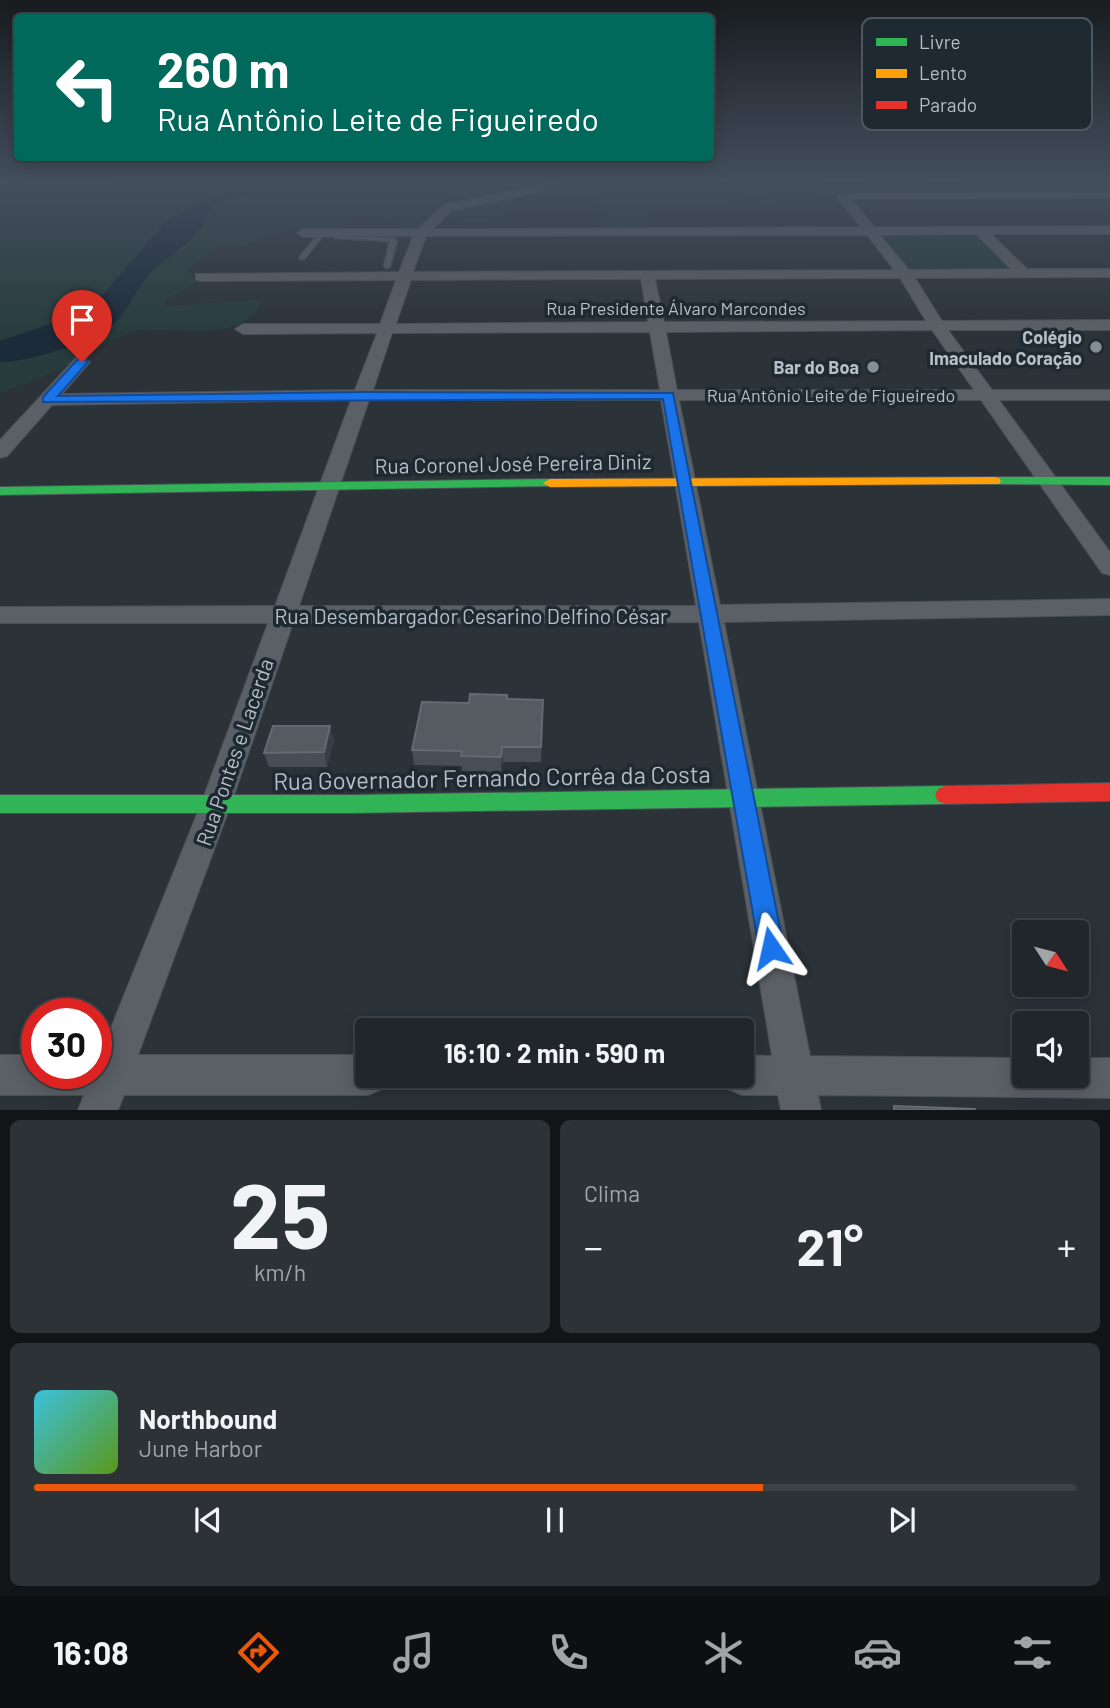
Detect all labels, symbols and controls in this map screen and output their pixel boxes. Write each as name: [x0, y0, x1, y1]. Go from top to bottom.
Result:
legend: [862, 18, 1092, 130]
text: Livre: [919, 30, 961, 53]
text: 260 m: [157, 39, 289, 98]
icon: left: [42, 42, 133, 133]
text: Lento: [919, 61, 967, 84]
text: Parado: [919, 93, 977, 116]
text: Rua Antônio Leite de Figueiredo: [157, 99, 599, 137]
pin: [52, 290, 112, 362]
street label: Rua Presidente Álvaro Marcondes: [546, 297, 806, 319]
icon: arrive: [63, 301, 101, 339]
place label: Colégio Imaculado Coração: [929, 326, 1082, 369]
marker: Colégio Imaculado Coração: [1088, 339, 1104, 355]
place label: Bar do Boa: [773, 356, 859, 378]
marker: Bar do Boa: [865, 359, 881, 375]
street label: Rua Antônio Leite de Figueiredo: [707, 384, 955, 406]
street label: Rua Coronel José Pereira Diniz: [374, 448, 652, 478]
street label: Rua Desembargador Cesarino Delfino César: [274, 603, 668, 628]
street label: Rua Pontes e Lacerda: [190, 655, 278, 849]
street label: Rua Governador Fernando Corrêa da Costa: [273, 759, 711, 795]
position arrow: [734, 911, 808, 985]
north arrow: [1012, 920, 1088, 998]
map controls: [1012, 920, 1089, 1088]
speed limit sign: 30: [21, 998, 112, 1089]
button: sound: [1012, 1011, 1089, 1088]
text: 16:10 · 2 min · 590 m: [444, 1037, 665, 1068]
text: 25: [230, 1158, 330, 1267]
text: Clima: [584, 1179, 640, 1207]
text: 21°: [797, 1214, 863, 1276]
text: −: [584, 1223, 603, 1269]
text: +: [1057, 1223, 1076, 1269]
text: km/h: [254, 1258, 306, 1286]
text: Northbound: [139, 1403, 277, 1434]
text: June Harbor: [139, 1434, 262, 1462]
icon: previous: [189, 1501, 227, 1539]
icon: pause: [536, 1501, 574, 1539]
icon: next: [883, 1501, 921, 1539]
icon: directions: [234, 1628, 283, 1677]
icon: music: [389, 1628, 438, 1677]
icon: phone: [544, 1628, 593, 1677]
icon: climate: [699, 1628, 748, 1677]
icon: car: [853, 1628, 902, 1677]
icon: filters: [1008, 1628, 1057, 1677]
text: 16:08: [53, 1633, 129, 1671]

